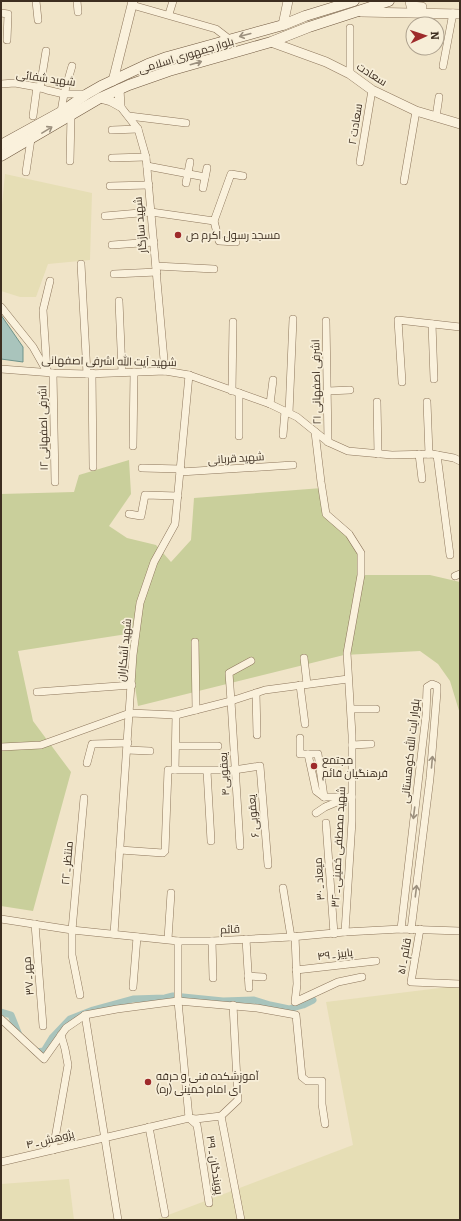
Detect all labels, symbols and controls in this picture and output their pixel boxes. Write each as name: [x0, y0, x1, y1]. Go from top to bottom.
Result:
north arrow: [405, 16, 445, 56]
text: N: [428, 31, 441, 41]
one-way arrow: [239, 32, 252, 39]
street label: بلوار جمهوری اسلامی: [137, 35, 235, 76]
one-way arrow: [189, 59, 202, 66]
street label: سعادت: [354, 60, 389, 89]
street label: شهید شفائی: [15, 68, 76, 89]
street label: سعادت ۲: [346, 103, 365, 146]
one-way arrow: [41, 126, 52, 134]
street label: شهید سازگار: [132, 196, 150, 255]
place label: مسجد رسول اکرم ص: [186, 229, 280, 243]
marker: مسجد رسول اکرم ص: [173, 230, 183, 240]
street label: اشرفی اصفهانی ۲۱: [309, 339, 324, 425]
street label: شهید آیت الله اشرفی اصفهانی: [41, 352, 177, 369]
street label: اشرفی اصفهانی ۱۲: [36, 385, 51, 471]
street label: شهید قربانی: [207, 450, 265, 467]
street label: شهید آشکاران: [115, 618, 134, 682]
street label: بلوار آیت الله کوهستانی: [397, 698, 422, 804]
street label: یعقوبی۴: [217, 752, 232, 796]
place label: مجتمع فرهنگیان قائم: [322, 754, 388, 781]
one-way arrow: [428, 756, 435, 769]
marker: مجتمع فرهنگیان قائم: [309, 761, 319, 771]
street label: شهید مصطفی خمینی ـ ۳۲: [329, 786, 348, 908]
street label: یعقوبی ۶: [245, 794, 262, 838]
one-way arrow: [411, 806, 418, 819]
street label: منتظر ـ ۲۲: [59, 841, 76, 885]
street label: میعاد ـ ۳۰: [312, 857, 327, 901]
one-way arrow: [412, 885, 420, 898]
street label: قائم: [220, 922, 240, 938]
street label: قائم ـ ۵۱: [395, 937, 415, 975]
street label: پاییز ـ ۴۹: [316, 946, 354, 963]
street label: مهر ـ ۳۷: [20, 956, 37, 996]
place label: آموزشکده فنی و حرفه ای امام خمینی (ره): [156, 1070, 259, 1097]
marker: آموزشکده فنی و حرفه ای امام خمینی (ره): [143, 1077, 153, 1087]
street label: پژوهش ـ ۴: [25, 1128, 76, 1151]
street label: پویندگان ـ ۳۹: [203, 1135, 226, 1196]

